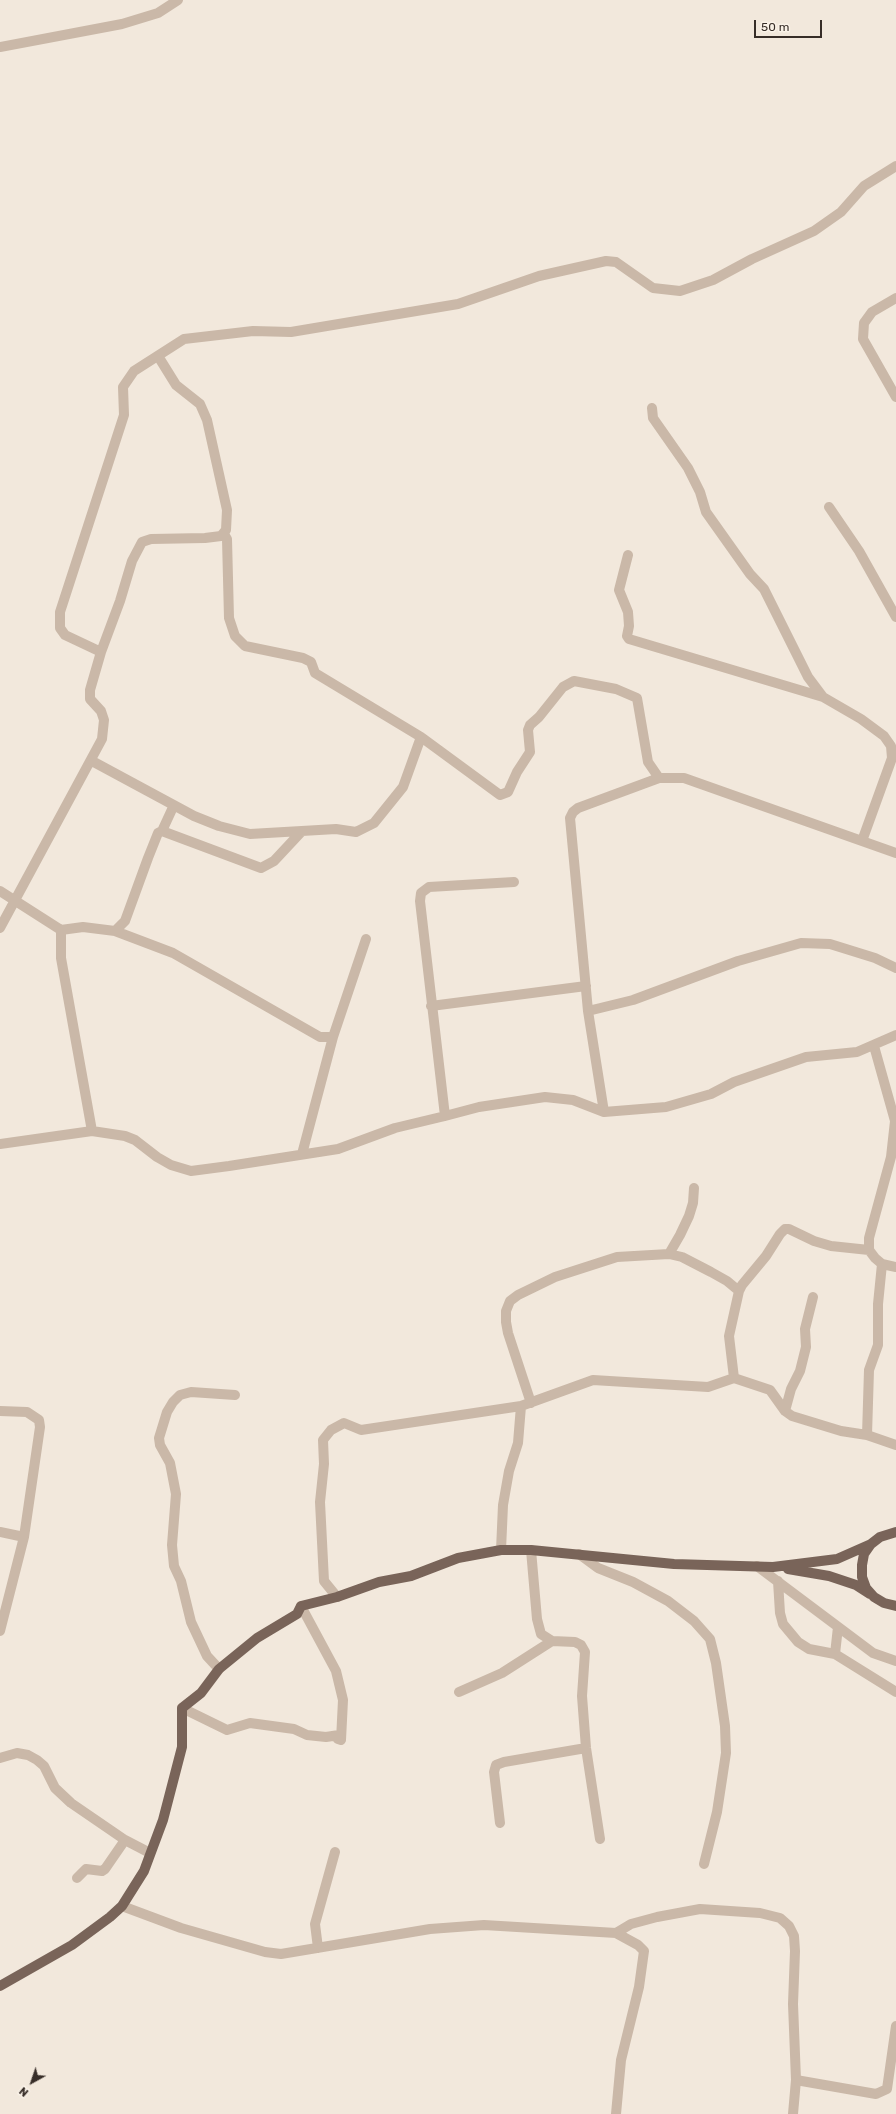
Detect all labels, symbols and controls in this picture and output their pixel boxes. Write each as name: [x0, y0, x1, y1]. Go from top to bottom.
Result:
scale bar: [756, 12, 824, 38]
text: 50 m: [761, 20, 789, 34]
north arrow: [12, 2062, 52, 2102]
text: N: [17, 2084, 31, 2099]

